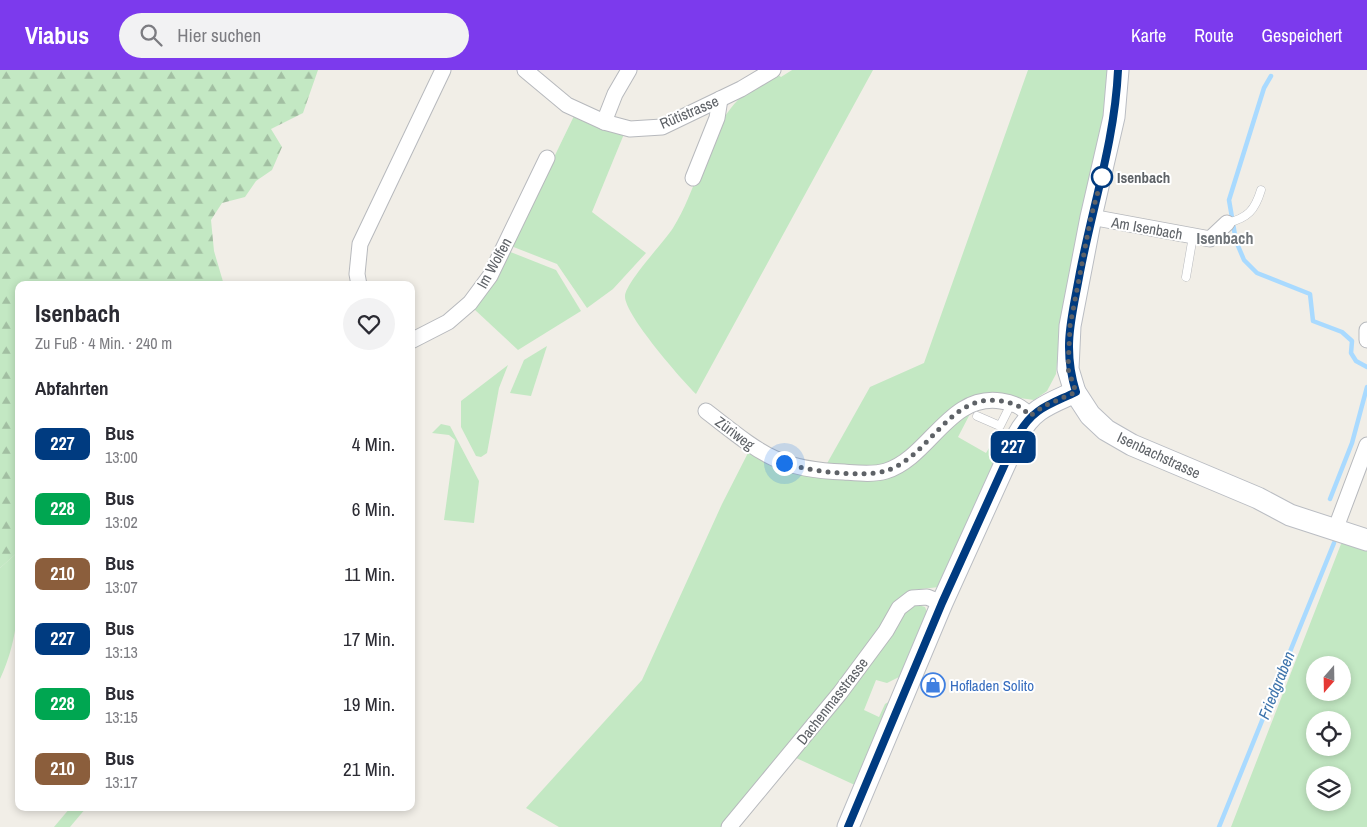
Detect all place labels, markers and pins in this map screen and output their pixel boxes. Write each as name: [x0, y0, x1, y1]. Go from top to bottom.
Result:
marker: Isenbach: [1091, 166, 1113, 188]
place label: Isenbach: [1117, 167, 1170, 188]
shop icon: Hofladen Solito: [920, 672, 946, 698]
place label: Hofladen Solito: [950, 675, 1034, 696]

